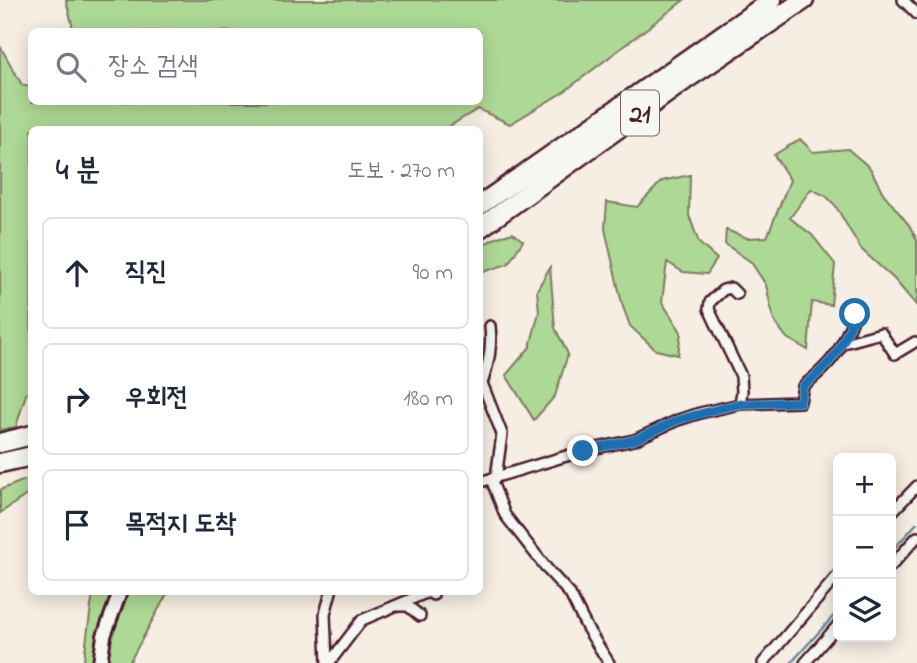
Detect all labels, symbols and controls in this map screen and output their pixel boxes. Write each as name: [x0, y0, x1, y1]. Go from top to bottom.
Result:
search box: [28, 28, 483, 105]
icon: search: [52, 48, 90, 86]
text: 장소 검색: [108, 48, 198, 86]
road number: 21: [621, 90, 659, 136]
text: 4 분: [56, 150, 100, 194]
text: 도보 · 270 m: [347, 155, 455, 188]
icon: ahead: [58, 254, 96, 292]
text: 직진: [125, 254, 167, 292]
text: 90 m: [413, 257, 453, 290]
route start: [839, 298, 870, 329]
icon: right: [58, 380, 96, 418]
text: 우회전: [125, 380, 188, 418]
text: 180 m: [404, 383, 453, 416]
route end: [567, 435, 598, 466]
map controls: [833, 453, 896, 642]
button: +: [833, 453, 896, 516]
icon: arrive: [58, 506, 96, 544]
text: 목적지 도착: [125, 506, 236, 544]
button: −: [833, 516, 896, 579]
button: layers: [833, 579, 896, 642]

